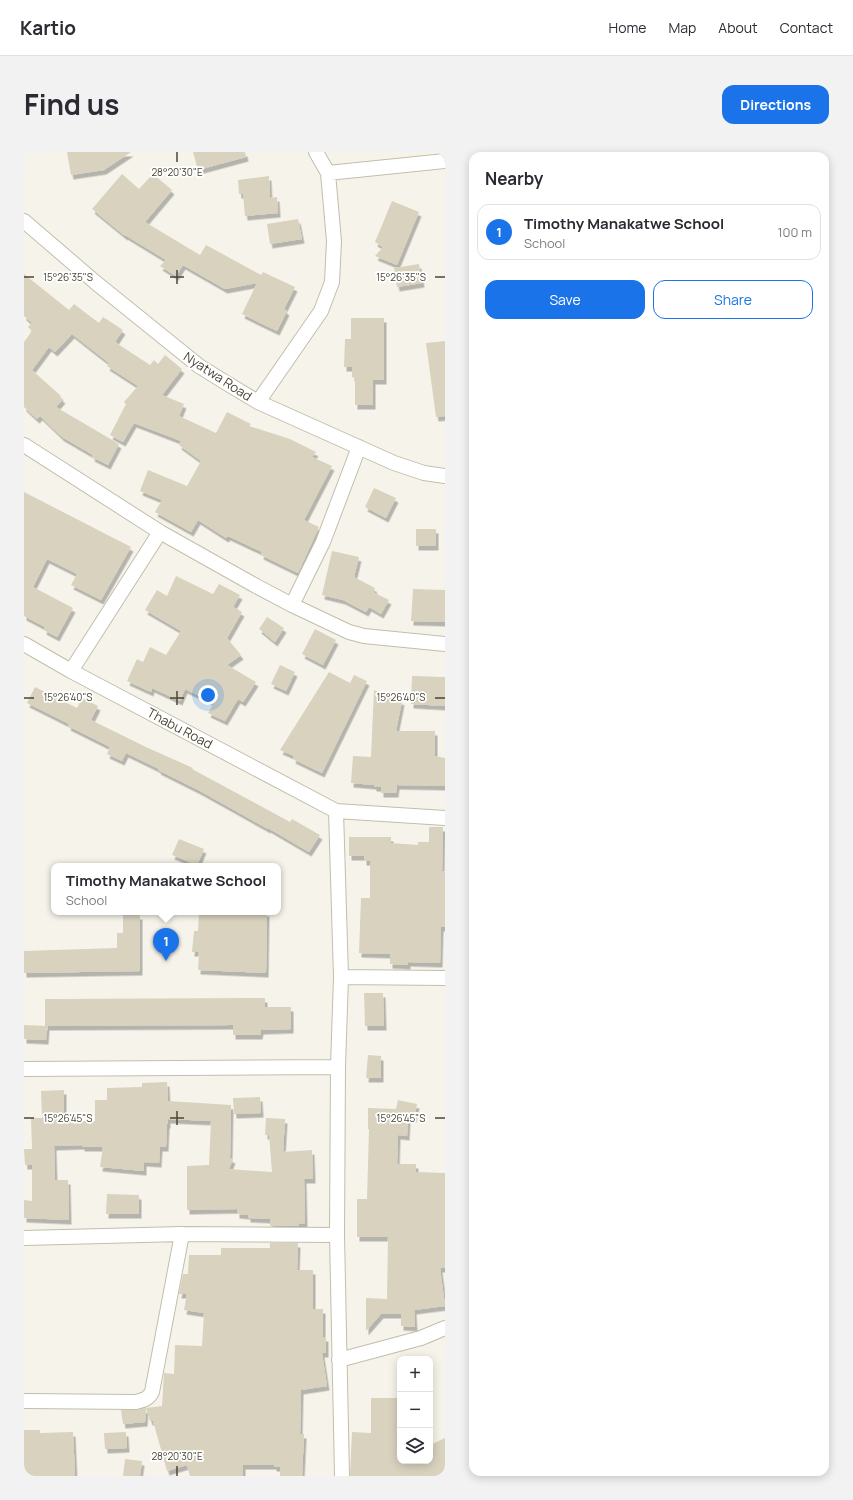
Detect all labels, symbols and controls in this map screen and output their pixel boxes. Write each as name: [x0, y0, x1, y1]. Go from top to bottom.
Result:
text: Kartio: [20, 15, 76, 41]
text: Home: [609, 18, 646, 37]
text: Map: [668, 18, 696, 37]
text: About: [718, 18, 758, 37]
text: Contact: [780, 18, 833, 37]
text: Find us: [24, 85, 119, 123]
button: Directions: [722, 85, 829, 124]
text: 28°20'30"E: [151, 165, 203, 179]
text: Nearby: [485, 167, 543, 190]
text: Timothy Manakatwe School: [524, 213, 724, 234]
text: 1: [496, 223, 502, 241]
text: 100 m: [777, 223, 812, 241]
text: School: [524, 234, 565, 252]
text: 15°26'35"S: [43, 270, 93, 284]
text: 15°26'35"S: [376, 270, 426, 284]
button: Save: [485, 280, 645, 319]
button: Share: [653, 280, 813, 319]
street label: Nyatwa Road: [180, 347, 256, 405]
your location: [198, 685, 218, 705]
text: 15°26'40"S: [43, 690, 93, 704]
text: 15°26'40"S: [376, 690, 426, 704]
street label: Thabu Road: [144, 703, 216, 753]
popup: [51, 863, 281, 915]
text: Timothy Manakatwe School: [66, 870, 266, 891]
text: School: [66, 891, 107, 909]
pin: 1: [153, 928, 179, 961]
text: 15°26'45"S: [44, 1111, 92, 1125]
text: 15°26'45"S: [377, 1111, 425, 1125]
map controls: [397, 1356, 433, 1464]
button: +: [397, 1356, 433, 1392]
button: −: [397, 1392, 433, 1428]
button: layers: [397, 1428, 433, 1464]
text: 28°20'30"E: [151, 1449, 203, 1463]

